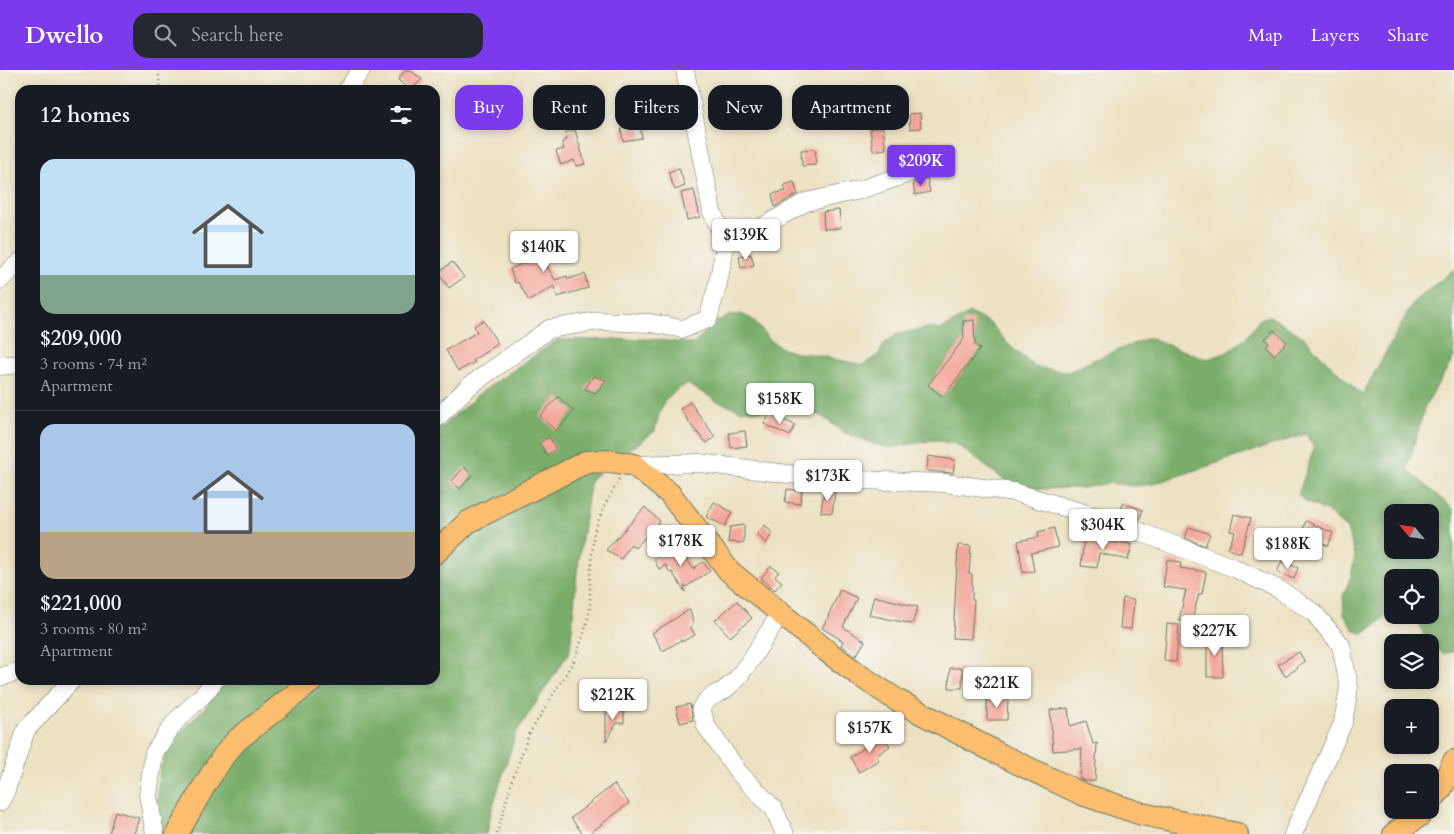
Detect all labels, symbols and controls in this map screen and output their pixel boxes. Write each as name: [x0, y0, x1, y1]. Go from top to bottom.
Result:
search box: [133, 13, 483, 58]
text: Dwello: [25, 19, 103, 52]
icon: search: [151, 21, 179, 49]
text: Search here: [191, 22, 283, 48]
text: Map: [1248, 23, 1283, 48]
text: Layers: [1311, 23, 1360, 48]
text: Share: [1388, 23, 1429, 48]
chip: Buy: [455, 85, 523, 130]
chip: Rent: [533, 85, 605, 130]
chip: Filters: [615, 85, 698, 130]
chip: New: [708, 85, 782, 130]
chip: Apartment: [792, 85, 909, 130]
text: 12 homes: [40, 101, 130, 130]
icon: filters: [387, 101, 415, 129]
pin: $209K: [886, 144, 956, 187]
text: $209K: [898, 150, 944, 172]
icon: home: [183, 191, 273, 281]
pin: $139K: [711, 218, 781, 261]
text: $139K: [723, 224, 769, 246]
pin: $140K: [509, 230, 579, 273]
text: $140K: [521, 236, 567, 258]
text: $209,000: [40, 324, 121, 353]
text: 3 rooms · 74 m²: [40, 353, 147, 375]
text: Apartment: [40, 375, 113, 397]
pin: $158K: [745, 382, 815, 425]
text: $158K: [757, 388, 803, 410]
icon: home: [183, 457, 273, 547]
pin: $173K: [793, 460, 863, 502]
text: $173K: [805, 465, 851, 487]
north arrow: [1384, 504, 1439, 559]
map controls: [1384, 504, 1439, 819]
pin: $304K: [1068, 508, 1138, 551]
text: $304K: [1080, 514, 1126, 536]
pin: $178K: [646, 524, 716, 567]
pin: $188K: [1253, 528, 1323, 570]
text: $178K: [658, 530, 704, 552]
text: $188K: [1265, 533, 1311, 555]
button: locate: [1384, 569, 1439, 624]
text: $221,000: [40, 589, 121, 618]
pin: $227K: [1180, 614, 1250, 657]
text: 3 rooms · 80 m²: [40, 618, 147, 640]
text: $227K: [1192, 620, 1238, 642]
button: layers: [1384, 634, 1439, 689]
text: Apartment: [40, 640, 113, 662]
pin: $221K: [962, 666, 1032, 709]
text: $221K: [974, 672, 1020, 694]
pin: $212K: [578, 678, 648, 721]
text: $212K: [590, 684, 636, 706]
button: +: [1384, 699, 1439, 754]
pin: $157K: [835, 712, 905, 754]
text: $157K: [847, 717, 893, 739]
button: −: [1384, 764, 1439, 819]

